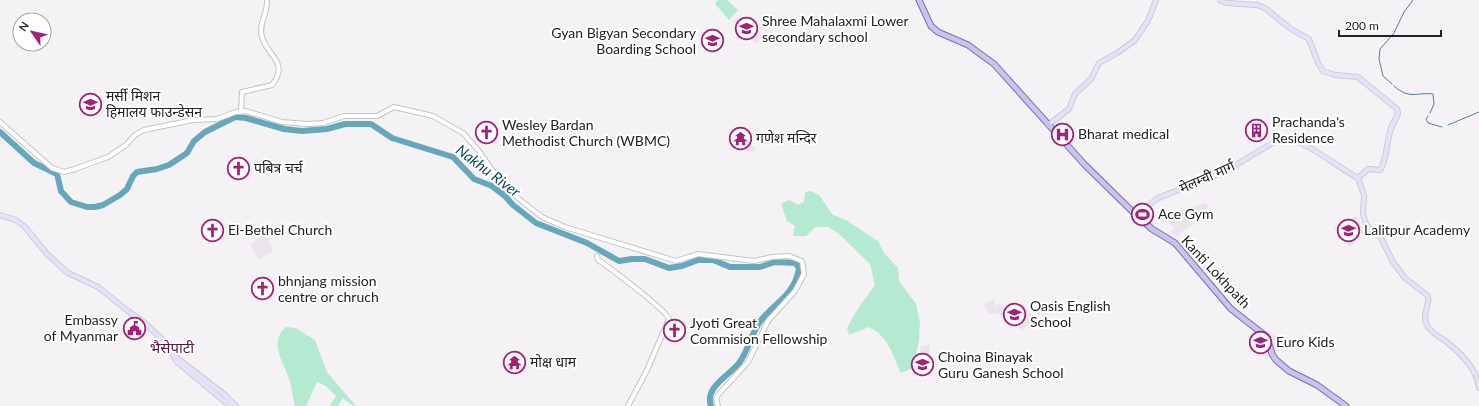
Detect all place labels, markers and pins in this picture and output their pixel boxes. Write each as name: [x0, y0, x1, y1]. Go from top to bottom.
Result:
place label: Shree Mahalaxmi Lower secondary school: [762, 12, 909, 45]
school or university icon: Shree Mahalaxmi Lower secondary school: [734, 16, 760, 42]
place label: Gyan Bigyan Secondary Boarding School: [551, 24, 697, 57]
school or university icon: Gyan Bigyan Secondary Boarding School: [699, 28, 725, 54]
place label: मर्सी मिशन हिमालय फाउन्डेसन: [106, 87, 202, 120]
school or university icon: मर्सी मिशन हिमालय फाउन्डेसन: [77, 91, 103, 117]
place label: Prachanda's Residence: [1272, 113, 1345, 146]
place label: Wesley Bardan Methodist Church (WBMC): [502, 116, 670, 149]
building icon: Prachanda's Residence: [1244, 117, 1270, 143]
church icon: Wesley Bardan Methodist Church (WBMC): [473, 120, 499, 146]
hospital icon: Bharat medical: [1049, 121, 1075, 147]
temple icon: गणेश मन्दिर: [728, 125, 754, 151]
place label: Bharat medical: [1078, 125, 1169, 142]
place label: गणेश मन्दिर: [756, 129, 817, 146]
church icon: पबित्र चर्च: [225, 155, 251, 181]
place label: पबित्र चर्च: [254, 159, 304, 176]
sports icon: Ace Gym: [1130, 201, 1156, 227]
place label: Ace Gym: [1158, 205, 1214, 222]
church icon: El-Bethel Church: [199, 217, 225, 243]
school or university icon: Lalitpur Academy: [1336, 217, 1362, 243]
place label: El-Bethel Church: [228, 221, 332, 238]
place label: Lalitpur Academy: [1364, 221, 1471, 238]
place label: bhnjang mission centre or chruch: [278, 272, 379, 305]
church icon: bhnjang mission centre or chruch: [249, 276, 275, 302]
place label: Oasis English School: [1030, 297, 1111, 330]
school or university icon: Oasis English School: [1001, 301, 1027, 327]
place label: Embassy of Myanmar: [44, 311, 119, 344]
place label: Jyoti Great Commision Fellowship: [690, 314, 828, 347]
public building icon: Embassy of Myanmar: [121, 315, 147, 341]
church icon: Jyoti Great Commision Fellowship: [662, 318, 688, 344]
school or university icon: Euro Kids: [1247, 329, 1273, 355]
place label: Euro Kids: [1276, 333, 1334, 350]
place label: Choina Binayak Guru Ganesh School: [938, 348, 1063, 381]
temple icon: मोक्ष धाम: [501, 349, 527, 375]
school or university icon: Choina Binayak Guru Ganesh School: [910, 352, 936, 378]
place label: मोक्ष धाम: [530, 353, 577, 370]

